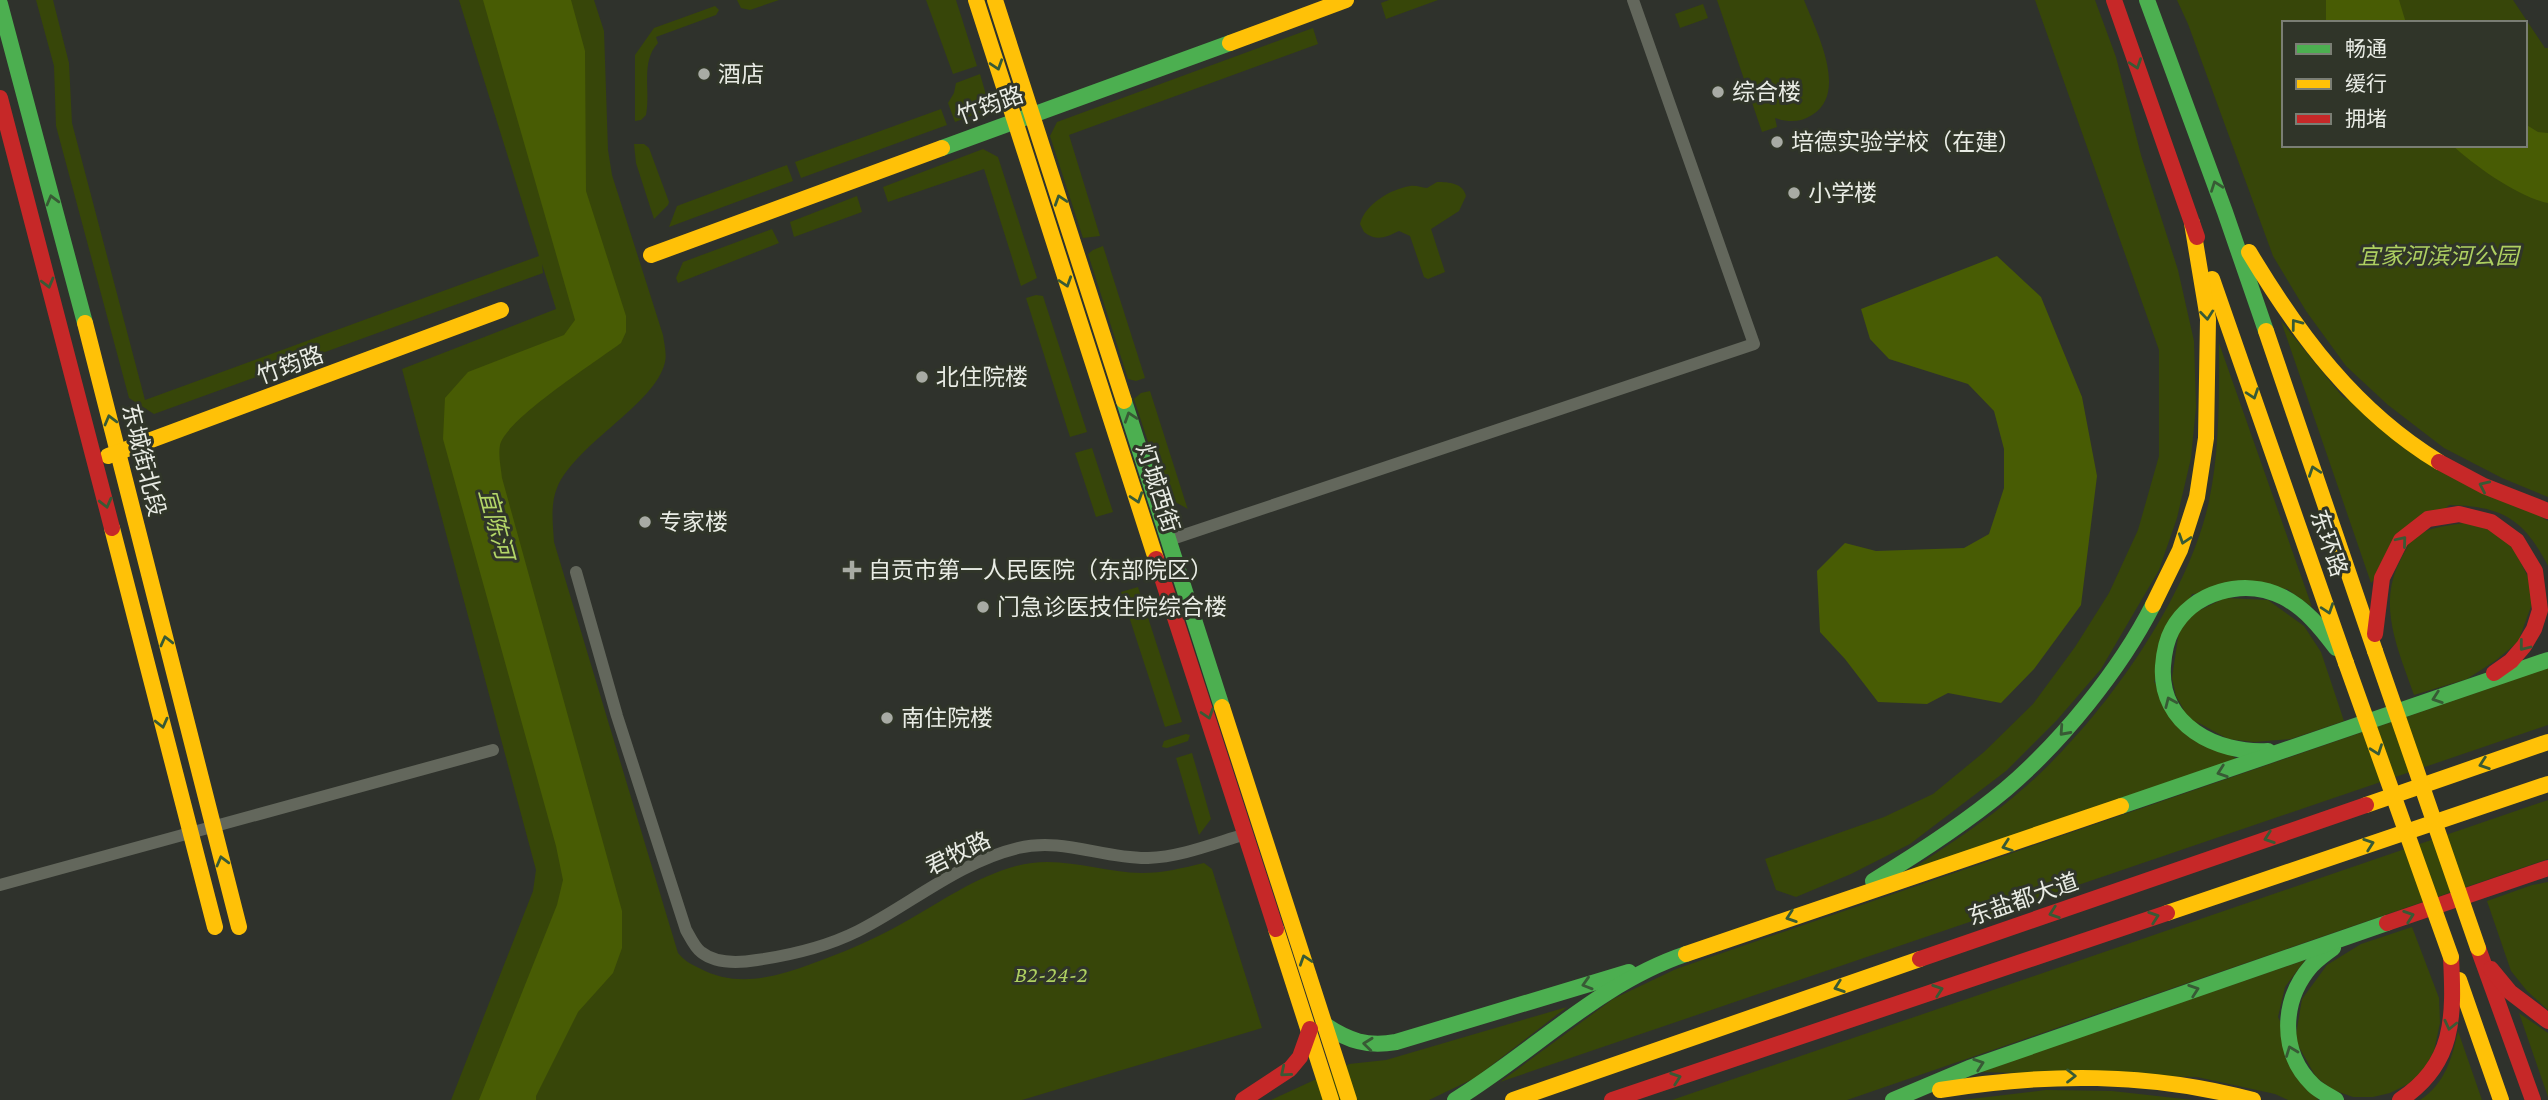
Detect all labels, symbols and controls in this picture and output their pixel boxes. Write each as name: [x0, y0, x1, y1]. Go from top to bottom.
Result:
legend: [2282, 21, 2527, 147]
text: 畅通: [2345, 37, 2387, 61]
one-way arrow: [989, 58, 1003, 71]
one-way arrow: [2128, 58, 2142, 70]
place label: 酒店: [718, 61, 764, 87]
marker: 酒店: [696, 66, 712, 82]
text: 缓行: [2345, 72, 2387, 96]
place label: 综合楼: [1732, 79, 1801, 105]
street label: 竹筠路: [953, 81, 1027, 129]
marker: 综合楼: [1710, 84, 1726, 100]
text: 拥堵: [2345, 107, 2387, 131]
place label: 培德实验学校（在建）: [1791, 129, 2021, 155]
marker: 培德实验学校（在建）: [1769, 134, 1785, 150]
place label: 小学楼: [1808, 180, 1877, 206]
one-way arrow: [2210, 181, 2224, 193]
marker: 小学楼: [1786, 185, 1802, 201]
one-way arrow: [46, 194, 60, 206]
one-way arrow: [1054, 194, 1068, 207]
park label: 宜家河滨河公园: [2358, 243, 2522, 269]
one-way arrow: [1058, 275, 1073, 287]
one-way arrow: [40, 277, 54, 289]
one-way arrow: [2199, 309, 2214, 320]
one-way arrow: [2292, 319, 2305, 331]
street label: 竹筠路: [253, 341, 327, 389]
place label: 北住院楼: [936, 364, 1028, 390]
marker: 北住院楼: [914, 369, 930, 385]
one-way arrow: [2245, 388, 2259, 400]
street label: 东城街北段: [117, 401, 171, 519]
one-way arrow: [1123, 411, 1138, 423]
one-way arrow: [104, 414, 118, 426]
street label: 灯城西街: [1131, 440, 1185, 536]
one-way arrow: [2308, 465, 2322, 477]
one-way arrow: [2479, 480, 2492, 494]
water label: 宜陈河: [474, 486, 520, 566]
one-way arrow: [1129, 491, 1143, 504]
one-way arrow: [97, 497, 112, 509]
street label: 东环路: [2305, 506, 2353, 580]
place label: 专家楼: [659, 509, 728, 535]
marker: 专家楼: [637, 514, 653, 530]
one-way arrow: [2177, 533, 2192, 545]
one-way arrow: [2394, 536, 2406, 549]
place label: 自贡市第一人民医院（东部院区）: [868, 557, 1213, 583]
marker: 自贡市第一人民医院（东部院区）: [842, 560, 862, 580]
place label: 门急诊医技住院综合楼: [997, 594, 1227, 620]
marker: 门急诊医技住院综合楼: [975, 599, 991, 615]
one-way arrow: [2320, 603, 2334, 615]
one-way arrow: [160, 635, 174, 647]
one-way arrow: [2519, 638, 2532, 650]
one-way arrow: [2432, 690, 2444, 704]
one-way arrow: [2164, 697, 2178, 709]
place label: 南住院楼: [901, 705, 993, 731]
one-way arrow: [1199, 708, 1214, 720]
marker: 南住院楼: [879, 710, 895, 726]
one-way arrow: [154, 717, 168, 729]
one-way arrow: [2059, 722, 2072, 735]
one-way arrow: [2369, 744, 2383, 756]
one-way arrow: [2478, 756, 2490, 770]
one-way arrow: [2216, 764, 2229, 778]
street label: 君牧路: [921, 826, 995, 880]
one-way arrow: [2263, 830, 2275, 844]
one-way arrow: [2001, 837, 2013, 852]
one-way arrow: [2363, 838, 2375, 852]
one-way arrow: [216, 855, 230, 867]
street label: 东盐都大道: [1964, 868, 2082, 930]
one-way arrow: [2048, 905, 2060, 919]
one-way arrow: [1785, 909, 1797, 923]
one-way arrow: [2402, 910, 2414, 924]
one-way arrow: [2147, 911, 2160, 925]
one-way arrow: [1298, 954, 1313, 966]
park label: B2-24-2: [1014, 961, 1088, 987]
one-way arrow: [1581, 976, 1593, 991]
one-way arrow: [1833, 979, 1845, 993]
one-way arrow: [1932, 984, 1944, 998]
one-way arrow: [2187, 984, 2199, 998]
one-way arrow: [2443, 1019, 2458, 1031]
one-way arrow: [1363, 1037, 1374, 1052]
one-way arrow: [2286, 1046, 2300, 1058]
one-way arrow: [1972, 1058, 1984, 1072]
one-way arrow: [1280, 1064, 1293, 1076]
one-way arrow: [2066, 1068, 2077, 1084]
one-way arrow: [1670, 1072, 1682, 1086]

